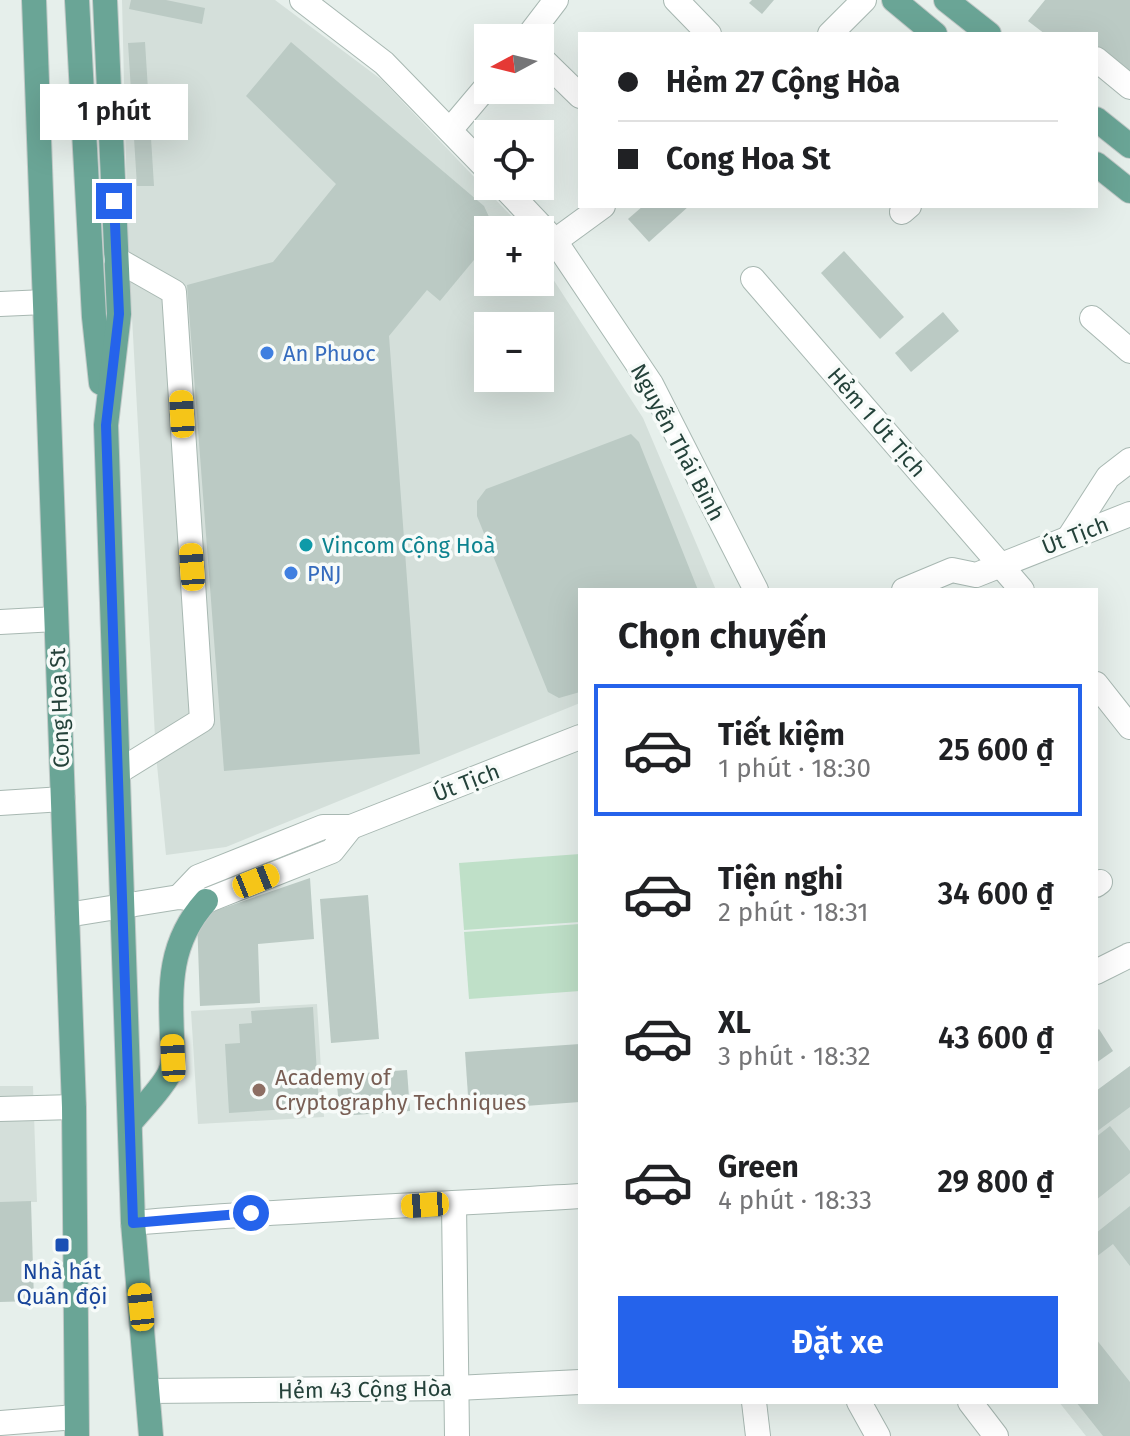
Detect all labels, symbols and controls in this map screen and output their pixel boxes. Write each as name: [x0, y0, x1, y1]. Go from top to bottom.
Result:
north arrow: [474, 24, 554, 104]
map controls: [474, 24, 554, 392]
text: Hẻm 27 Cộng Hòa: [666, 64, 900, 100]
callout: 1 phút: [40, 85, 188, 141]
text: 1 phút: [77, 96, 151, 127]
button: locate: [474, 120, 554, 200]
text: Cong Hoa St: [666, 141, 831, 177]
route end: [96, 183, 132, 219]
button: +: [474, 216, 554, 296]
button: −: [474, 312, 554, 392]
place label: An Phuoc: [283, 340, 376, 367]
marker: An Phuoc: [258, 344, 276, 362]
street label: Nguyễn Thái Bình: [625, 359, 730, 525]
street label: Hẻm 1 Út Tịch: [822, 362, 932, 483]
car: [169, 389, 195, 439]
street label: Út Tịch: [1038, 510, 1112, 560]
place label: Vincom Cộng Hoà: [322, 532, 495, 559]
marker: Vincom Cộng Hoà: [297, 536, 315, 554]
car: [178, 542, 206, 592]
place label: PNJ: [307, 560, 342, 587]
marker: PNJ: [282, 564, 300, 582]
text: Chọn chuyến: [618, 614, 827, 658]
street label: Cong Hoa St: [44, 647, 75, 769]
icon: car: [622, 714, 694, 786]
text: Tiết kiệm: [718, 717, 845, 753]
text: 25 600 ₫: [939, 732, 1054, 768]
text: 1 phút · 18:30: [718, 753, 871, 784]
street label: Út Tịch: [429, 757, 503, 807]
icon: car: [622, 858, 694, 930]
car: [229, 861, 283, 901]
text: Tiện nghi: [718, 861, 843, 897]
text: 34 600 ₫: [938, 876, 1054, 912]
text: 2 phút · 18:31: [718, 897, 869, 928]
icon: car: [622, 1002, 694, 1074]
text: XL: [718, 1005, 751, 1041]
text: 43 600 ₫: [938, 1020, 1054, 1056]
car: [160, 1033, 186, 1083]
text: 3 phút · 18:32: [718, 1041, 871, 1072]
place label: Academy of Cryptography Techniques: [275, 1064, 526, 1116]
marker: Academy of Cryptography Techniques: [250, 1081, 268, 1099]
icon: car: [622, 1146, 694, 1218]
text: Green: [718, 1149, 799, 1185]
text: 29 800 ₫: [938, 1164, 1054, 1200]
text: 4 phút · 18:33: [718, 1185, 872, 1216]
car: [400, 1191, 450, 1219]
route start: [233, 1195, 269, 1231]
marker: Nhà hát Quân đội: [53, 1236, 71, 1254]
place label: Nhà hát Quân đội: [16, 1258, 108, 1310]
car: [127, 1282, 155, 1332]
button: Đặt xe: [618, 1296, 1058, 1388]
street label: Hẻm 43 Cộng Hòa: [278, 1374, 452, 1405]

